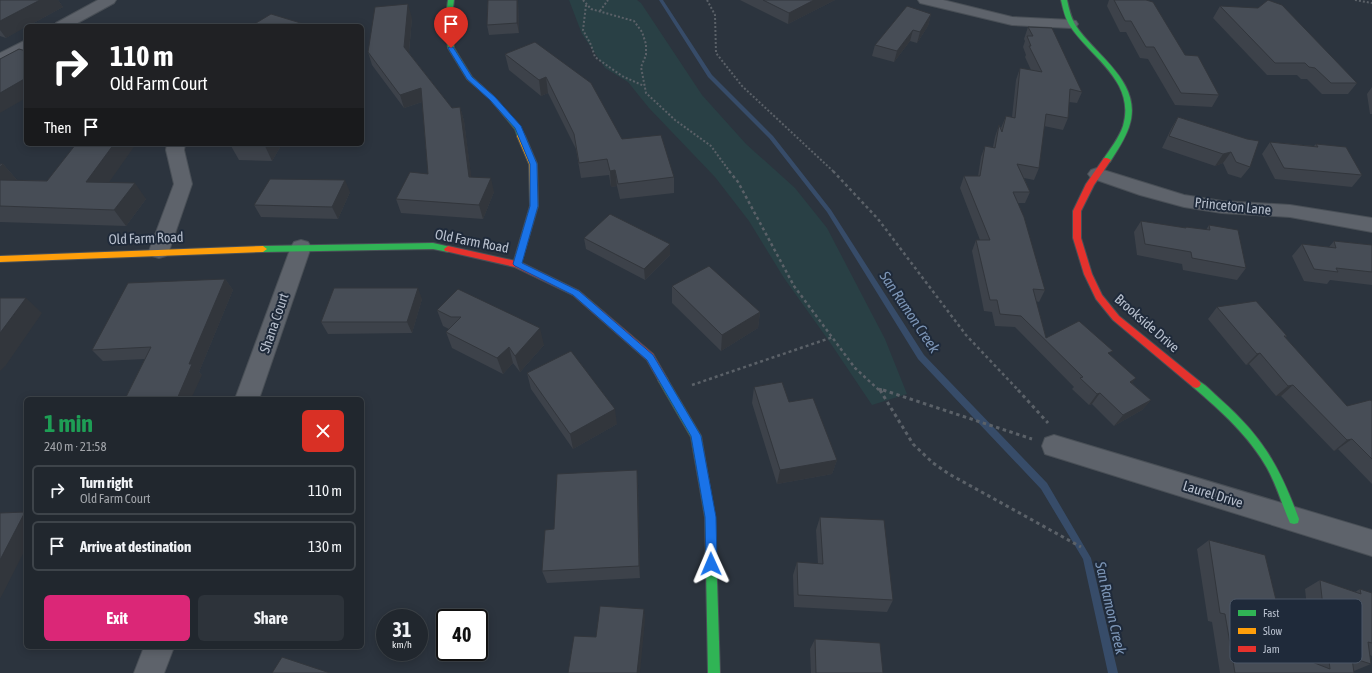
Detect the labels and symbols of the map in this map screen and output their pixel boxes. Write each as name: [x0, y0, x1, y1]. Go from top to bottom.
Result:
pin: [434, 7.0, 468, 48]
street label: Princeton Lane: [1194, 194, 1272, 218]
street label: Old Farm Road: [434, 226, 510, 256]
street label: Old Farm Road: [108, 229, 184, 247]
water label: San Ramon Creek: [876, 267, 944, 356]
street label: Shana Court: [256, 291, 292, 355]
street label: Brookside Drive: [1111, 291, 1183, 355]
street label: Laurel Drive: [1181, 477, 1245, 511]
position arrow: [690, 543, 732, 585]
water label: San Ramon Creek: [1092, 559, 1130, 657]
legend: [1230, 599, 1362, 663]
text: Fast: [1263, 607, 1279, 619]
speed limit sign: 40: [436, 609, 488, 661]
text: Slow: [1263, 625, 1282, 637]
text: Jam: [1263, 643, 1280, 655]

